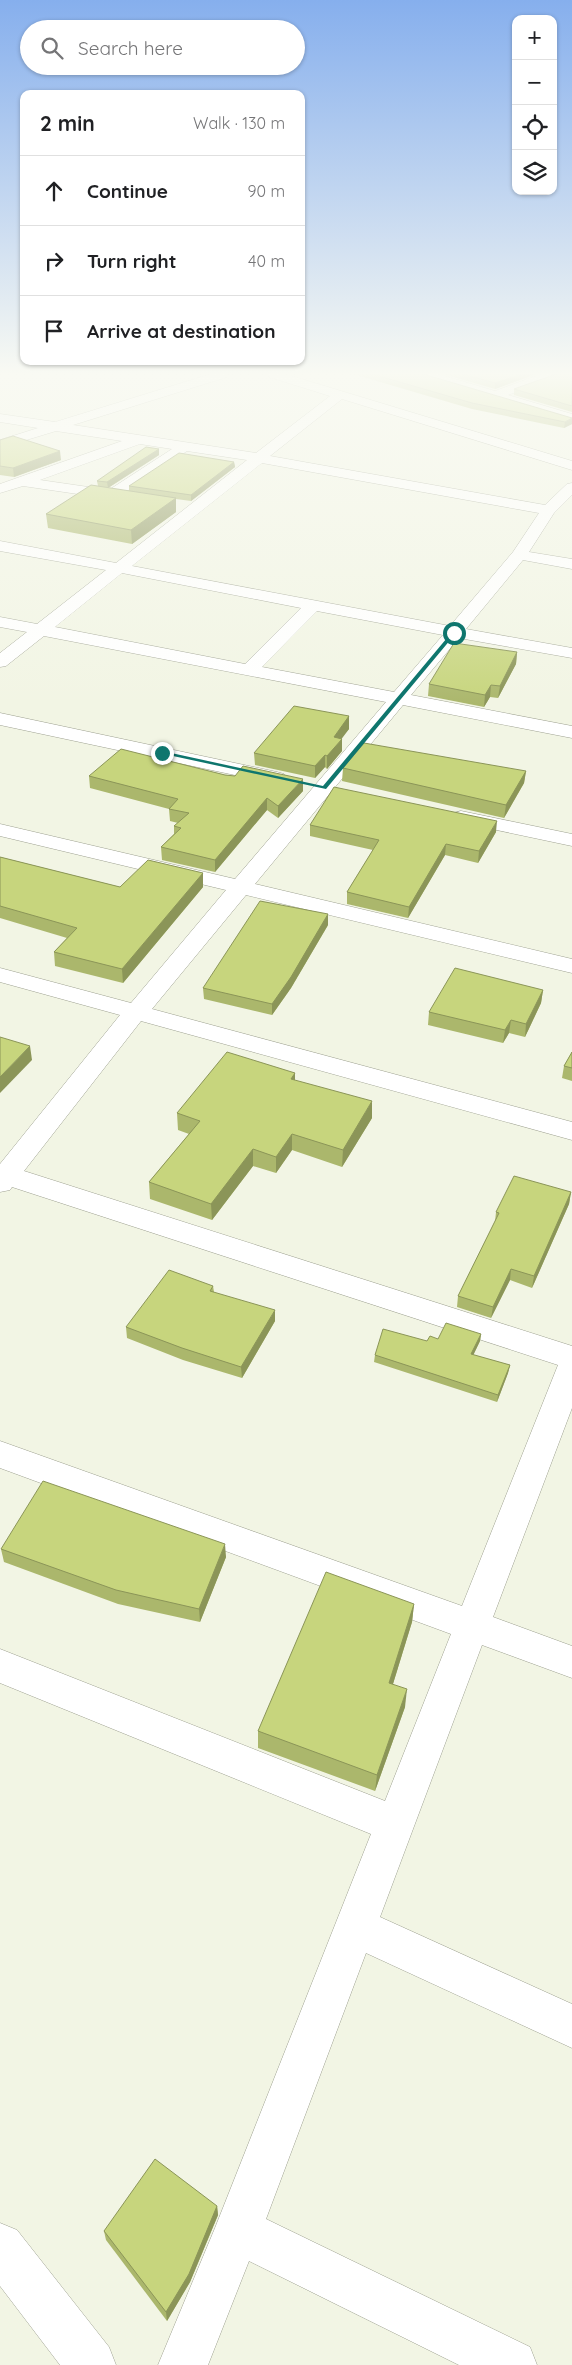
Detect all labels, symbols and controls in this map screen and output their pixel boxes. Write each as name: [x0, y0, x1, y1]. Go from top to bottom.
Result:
map controls: [512, 15, 557, 195]
button: +: [512, 15, 557, 60]
search box: [20, 20, 305, 75]
icon: search: [38, 34, 66, 62]
text: Search here: [78, 36, 183, 60]
button: −: [512, 60, 557, 105]
button: locate: [512, 105, 557, 150]
text: 2 min: [40, 110, 95, 136]
text: Walk · 130 m: [193, 113, 285, 133]
button: layers: [512, 150, 557, 195]
icon: ahead: [40, 177, 68, 205]
text: Continue: [87, 179, 168, 203]
text: 90 m: [248, 181, 285, 201]
icon: right: [40, 247, 68, 275]
text: Turn right: [87, 249, 176, 273]
text: 40 m: [248, 251, 285, 271]
icon: arrive: [40, 317, 68, 345]
text: Arrive at destination: [87, 319, 276, 343]
route start: [443, 622, 466, 645]
route end: [151, 742, 174, 765]

